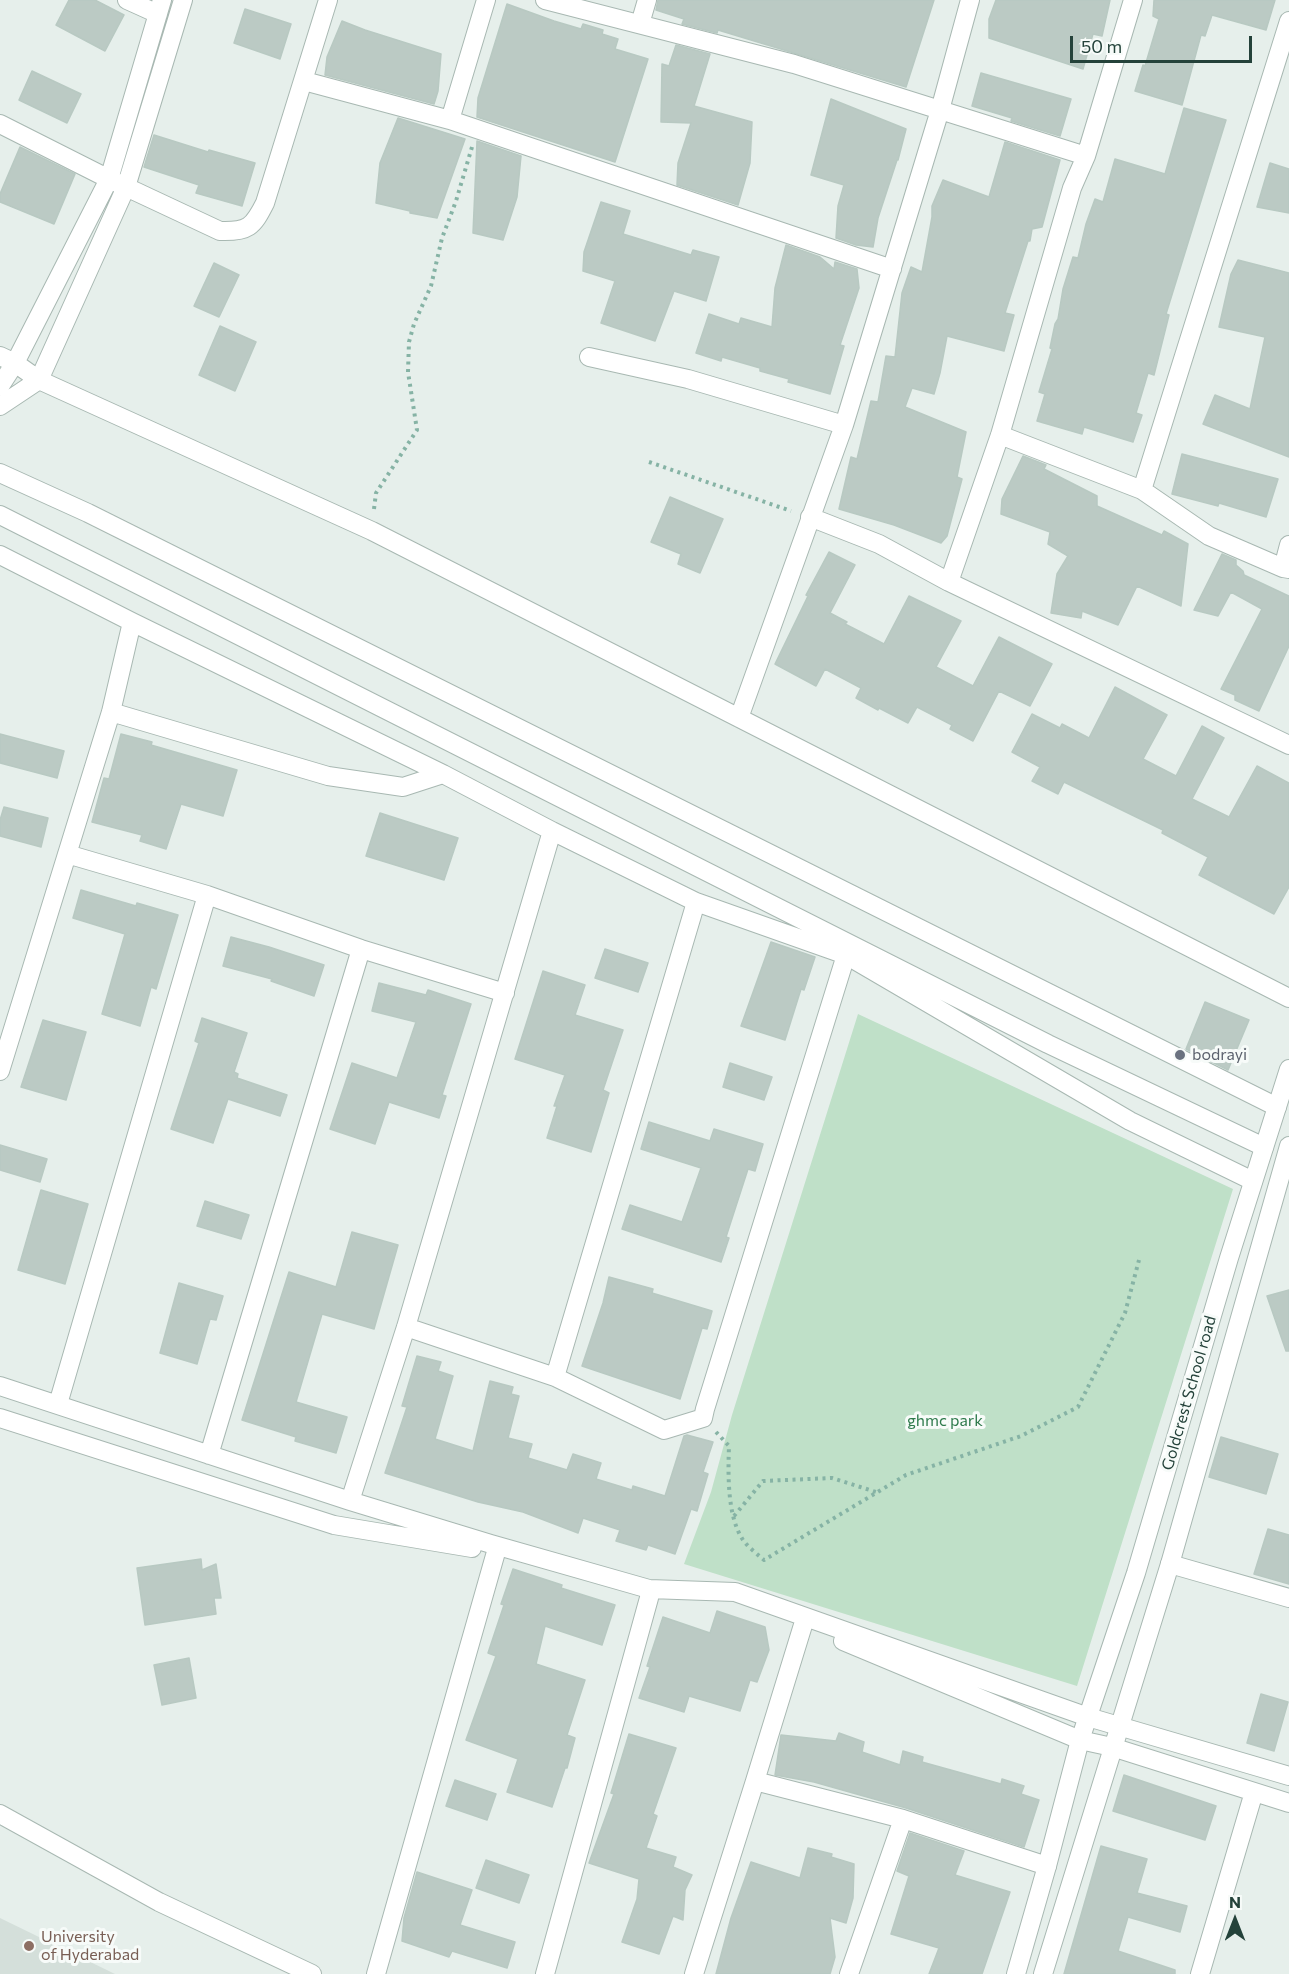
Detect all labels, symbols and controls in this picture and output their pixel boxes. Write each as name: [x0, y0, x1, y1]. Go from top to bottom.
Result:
scale bar: [1073, 24, 1254, 62]
text: 50 m: [1081, 35, 1122, 57]
place label: bodrayi: [1192, 1045, 1247, 1065]
marker: bodrayi: [1173, 1048, 1187, 1062]
street label: Goldcrest School road: [1158, 1313, 1220, 1473]
park label: ghmc park: [907, 1411, 983, 1431]
north arrow: [1205, 1890, 1265, 1950]
text: N: [1229, 1892, 1241, 1911]
place label: University of Hyderabad: [41, 1927, 139, 1965]
marker: University of Hyderabad: [22, 1939, 36, 1953]

